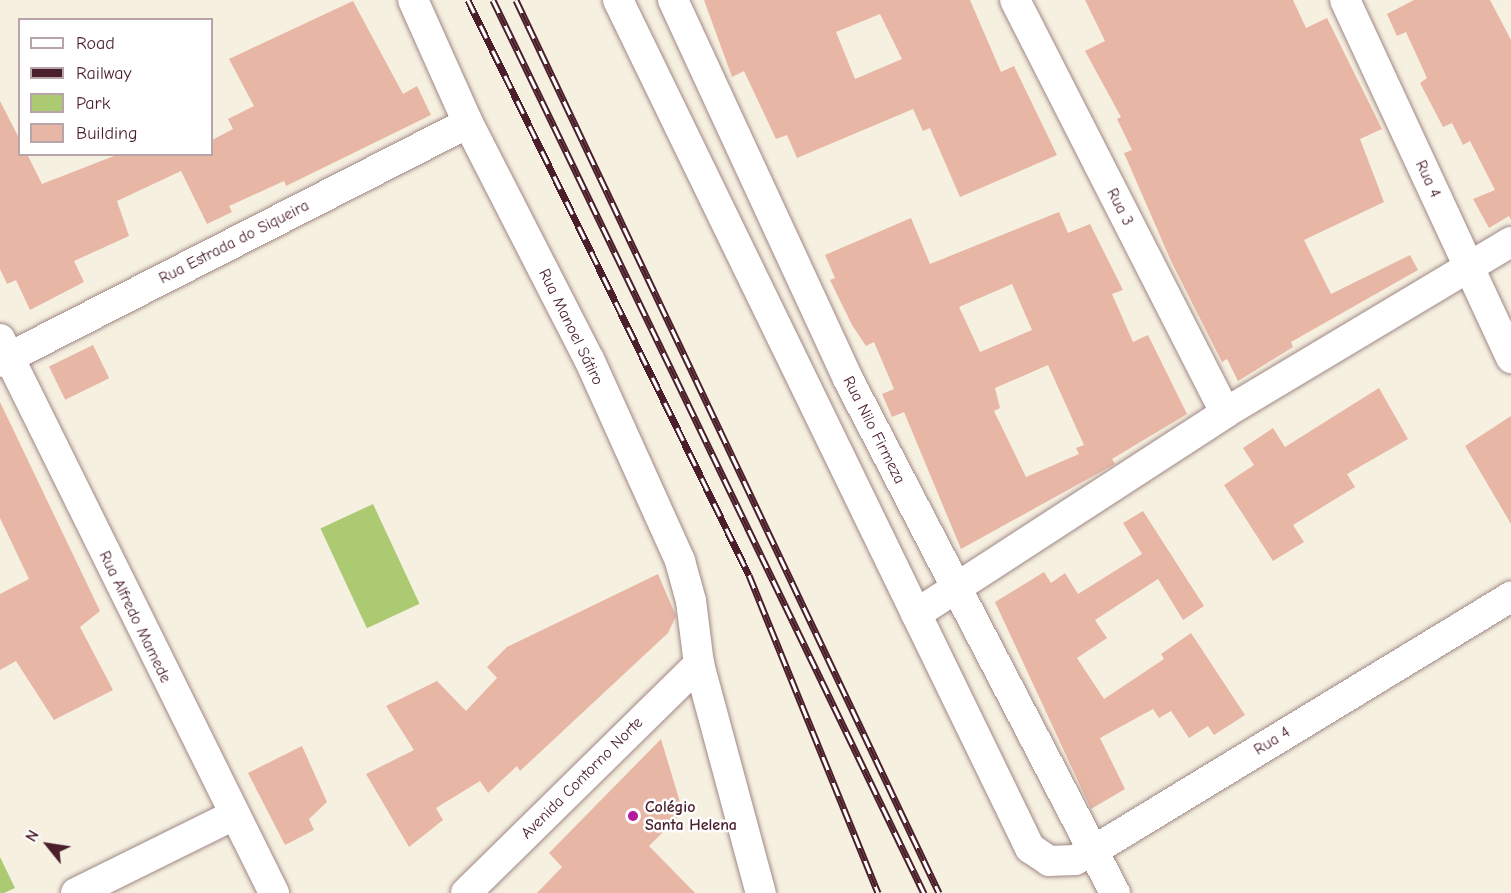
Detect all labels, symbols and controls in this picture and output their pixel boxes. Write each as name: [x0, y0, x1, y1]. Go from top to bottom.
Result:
legend: [18, 18, 213, 156]
text: Road: [76, 33, 115, 54]
text: Railway: [76, 63, 132, 84]
text: Park: [76, 93, 110, 114]
text: Building: [76, 123, 138, 144]
street label: Rua 4: [1411, 157, 1445, 201]
street label: Rua 3: [1103, 185, 1137, 229]
street label: Rua Estrada do Siqueira: [156, 196, 312, 288]
street label: Rua Manoel Sátiro: [535, 266, 607, 388]
street label: Rua Nilo Firmeza: [839, 373, 909, 487]
street label: Rua Alfredo Mamede: [95, 548, 175, 686]
street label: Avenida Contorno Norte: [517, 713, 647, 843]
street label: Rua 4: [1250, 723, 1294, 759]
place label: Colégio Santa Helena: [645, 797, 737, 835]
marker: Colégio Santa Helena: [626, 809, 640, 823]
north arrow: [18, 815, 78, 875]
text: N: [22, 827, 43, 845]

